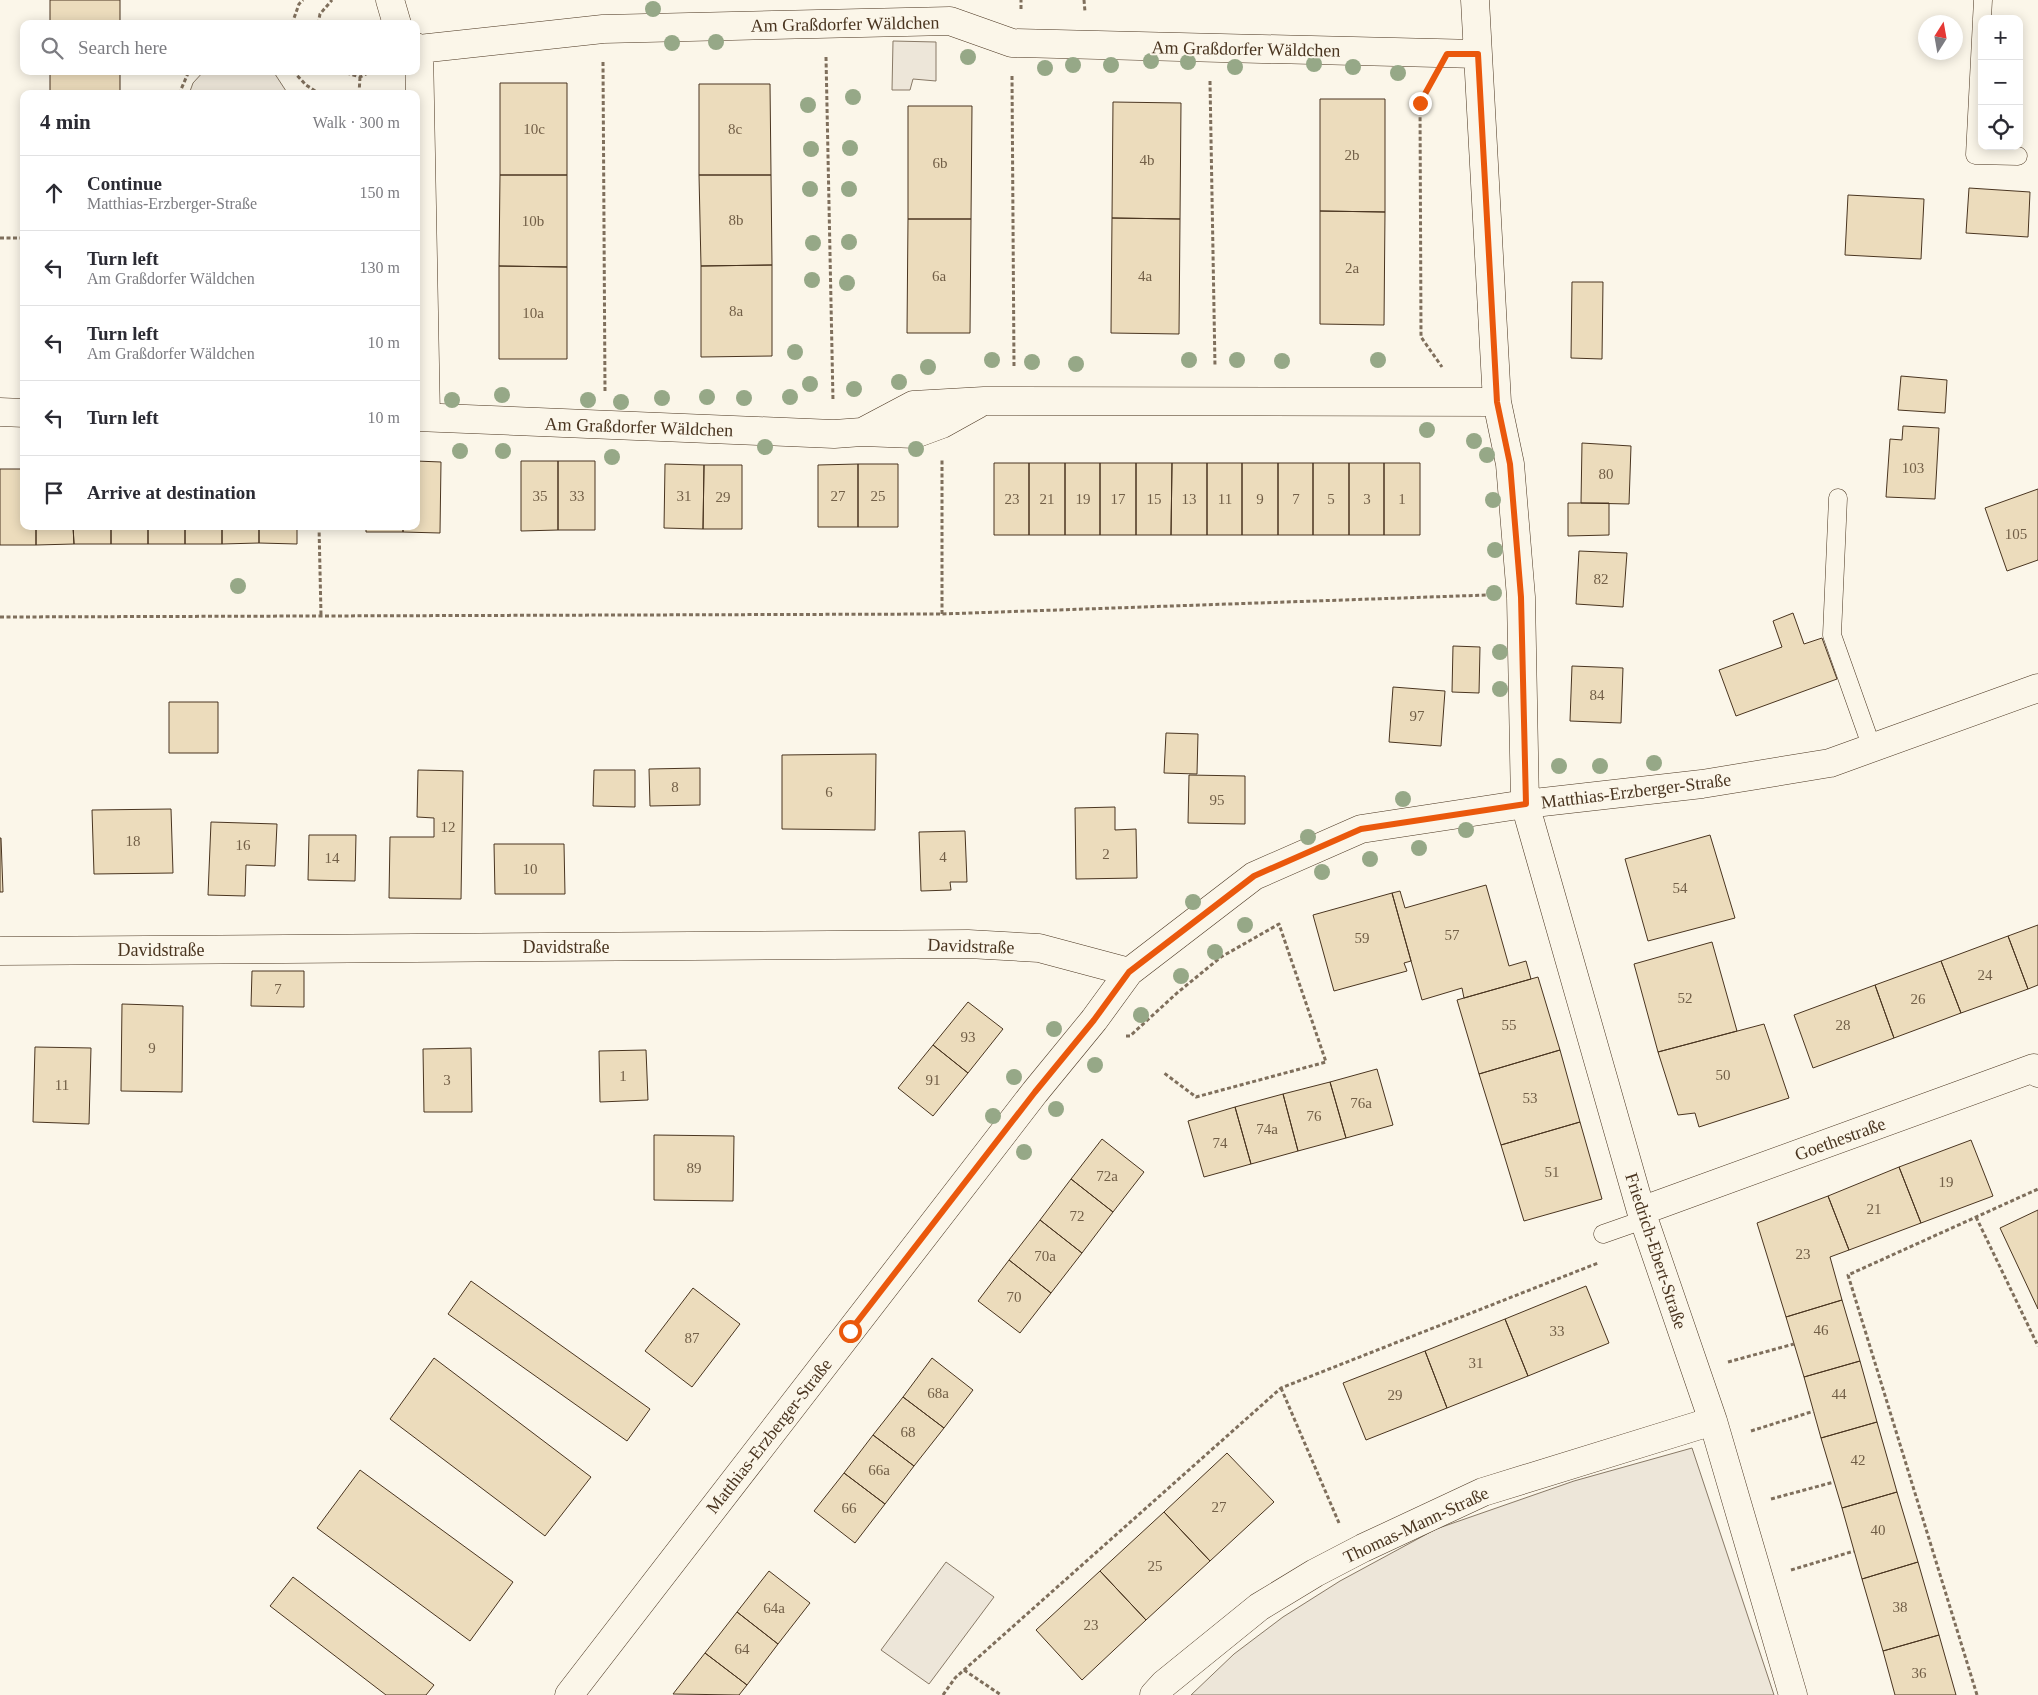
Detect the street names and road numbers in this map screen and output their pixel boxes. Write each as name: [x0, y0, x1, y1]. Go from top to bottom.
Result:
street label: Am Graßdorfer Wäldchen: [751, 12, 939, 36]
street label: Am Graßdorfer Wäldchen: [1152, 37, 1340, 61]
street label: Am Graßdorfer Wäldchen: [544, 414, 734, 440]
street label: Matthias-Erzberger-Straße: [1540, 769, 1732, 813]
street label: Davidstraße: [927, 934, 1015, 958]
street label: Davidstraße: [523, 937, 609, 957]
street label: Davidstraße: [118, 940, 204, 960]
street label: Goethestraße: [1792, 1113, 1888, 1165]
street label: Friedrich-Ebert-Straße: [1621, 1170, 1691, 1332]
street label: Matthias-Erzberger-Straße: [702, 1354, 836, 1518]
street label: Thomas-Mann-Straße: [1340, 1483, 1492, 1567]

